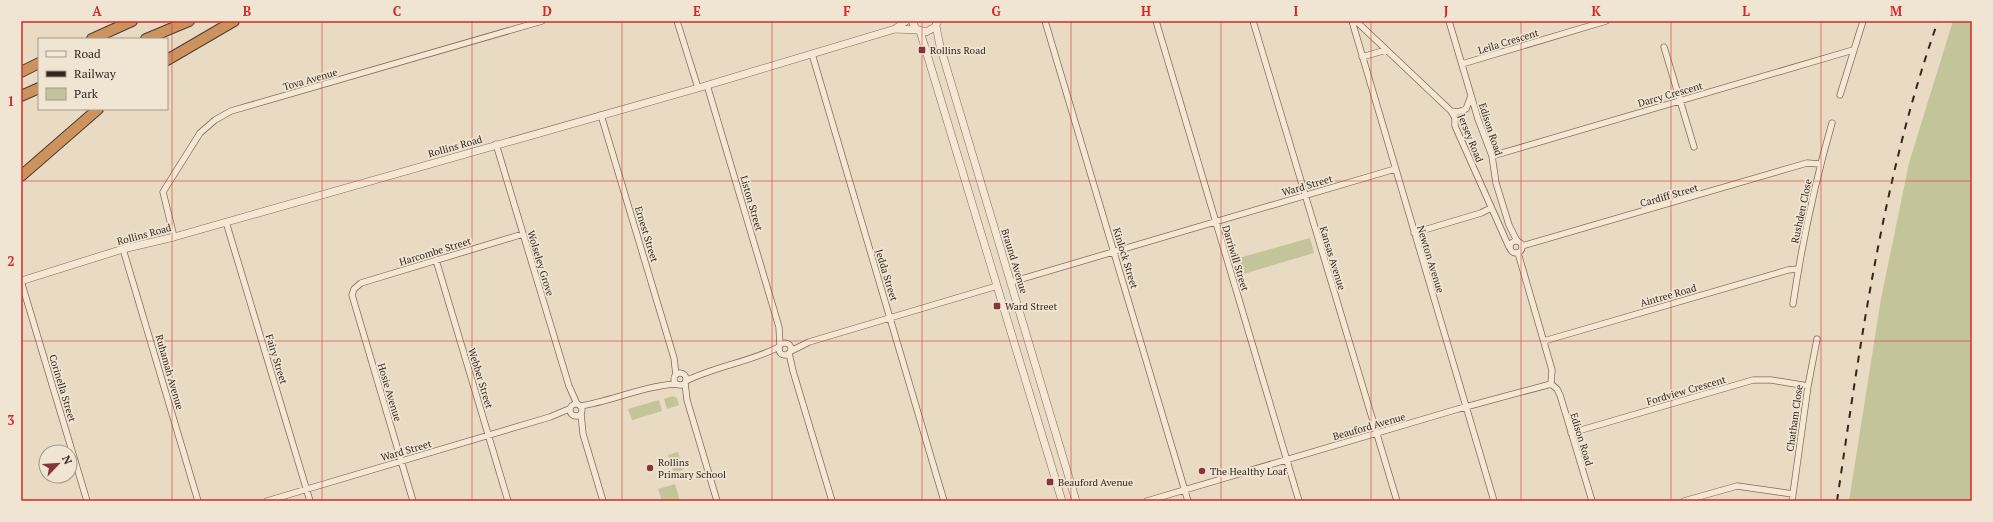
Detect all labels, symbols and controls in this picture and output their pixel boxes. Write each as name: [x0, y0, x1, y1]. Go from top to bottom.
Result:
text: A: [92, 2, 102, 20]
text: B: [243, 2, 251, 20]
text: C: [393, 2, 401, 20]
text: D: [542, 2, 552, 20]
text: E: [693, 2, 701, 20]
text: F: [843, 2, 851, 20]
text: G: [991, 2, 1001, 20]
text: H: [1141, 2, 1151, 20]
text: I: [1294, 2, 1299, 20]
text: J: [1444, 2, 1449, 20]
text: K: [1591, 2, 1601, 20]
text: L: [1742, 2, 1750, 20]
text: M: [1890, 2, 1902, 20]
street label: Leila Crescent: [1476, 26, 1540, 57]
legend: [38, 38, 168, 110]
place label: Rollins Road: [930, 44, 986, 57]
marker: Rollins Road: [917, 45, 927, 55]
text: Road: [74, 46, 101, 61]
text: Railway: [74, 66, 117, 81]
street label: Tova Avenue: [281, 66, 339, 93]
street label: Darcy Crescent: [1636, 79, 1704, 110]
text: Park: [74, 86, 99, 101]
text: 1: [7, 92, 15, 110]
street label: Edison Road: [1476, 101, 1505, 158]
street label: Jersey Road: [1455, 112, 1486, 165]
street label: Rollins Road: [427, 132, 484, 160]
street label: Ward Street: [1280, 172, 1334, 199]
street label: Liston Street: [737, 174, 766, 233]
street label: Rushden Close: [1788, 178, 1815, 245]
street label: Cardiff Street: [1639, 181, 1700, 210]
street label: Ernest Street: [632, 205, 661, 264]
street label: Rollins Road: [116, 221, 173, 248]
street label: Darriwill Street: [1219, 224, 1252, 293]
street label: Newton Avenue: [1414, 224, 1447, 294]
street label: Kansas Avenue: [1317, 225, 1348, 292]
street label: Kinlock Street: [1110, 226, 1141, 290]
street label: Braund Avenue: [998, 227, 1031, 295]
street label: Wolseley Grove: [524, 229, 557, 298]
street label: Harcombe Street: [398, 234, 473, 269]
street label: Jedda Street: [872, 248, 901, 303]
text: 2: [7, 252, 15, 270]
street label: Aintree Road: [1638, 281, 1698, 310]
place label: Ward Street: [1005, 300, 1058, 313]
marker: Ward Street: [992, 301, 1002, 311]
street label: Ruhamah Avenue: [153, 333, 186, 411]
street label: Fairy Street: [263, 333, 290, 386]
street label: Webber Street: [465, 346, 496, 410]
street label: Corinella Street: [46, 353, 79, 424]
street label: Hosie Avenue: [375, 361, 405, 423]
street label: Fordview Crescent: [1645, 373, 1728, 408]
street label: Chatham Close: [1783, 384, 1806, 452]
street label: Beauford Avenue: [1331, 410, 1407, 443]
text: 3: [7, 411, 15, 429]
street label: Edison Road: [1567, 411, 1596, 468]
street label: Ward Street: [379, 437, 433, 464]
north arrow: [38, 444, 78, 484]
text: N: [59, 453, 75, 467]
place label: Rollins Primary School: [658, 456, 726, 481]
marker: Rollins Primary School: [645, 463, 655, 473]
place label: The Healthy Loaf: [1210, 465, 1287, 478]
marker: The Healthy Loaf: [1197, 466, 1207, 476]
place label: Beauford Avenue: [1058, 476, 1133, 489]
marker: Beauford Avenue: [1045, 477, 1055, 487]

